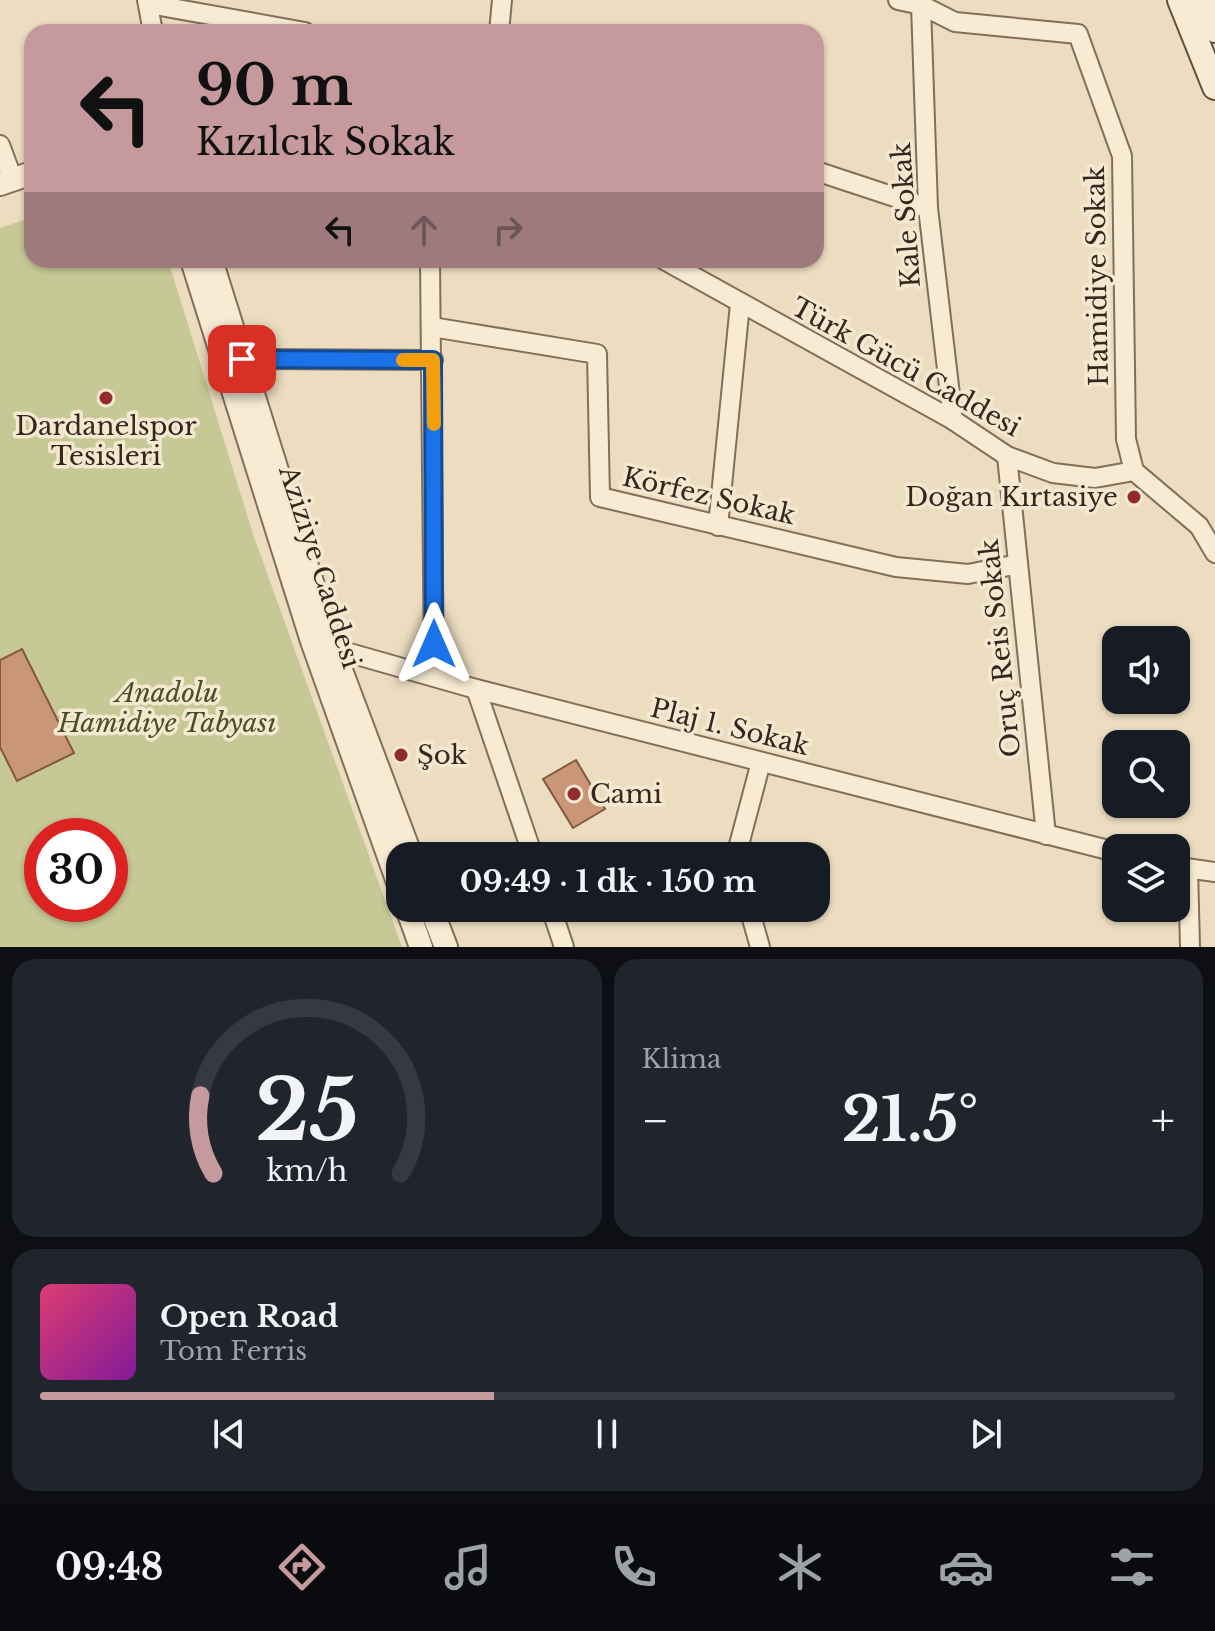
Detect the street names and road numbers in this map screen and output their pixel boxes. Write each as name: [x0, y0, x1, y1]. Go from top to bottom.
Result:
street label: Kale Sokak: [885, 141, 927, 289]
street label: Hamidiye Sokak: [1079, 166, 1115, 386]
street label: Türk Gücü Caddesi: [786, 291, 1026, 443]
street label: Aziziye Caddesi: [272, 461, 368, 672]
street label: Körfez Sokak: [619, 461, 799, 531]
street label: Oruç Reis Sokak: [973, 537, 1027, 759]
street label: Plaj 1. Sokak: [647, 692, 813, 762]

